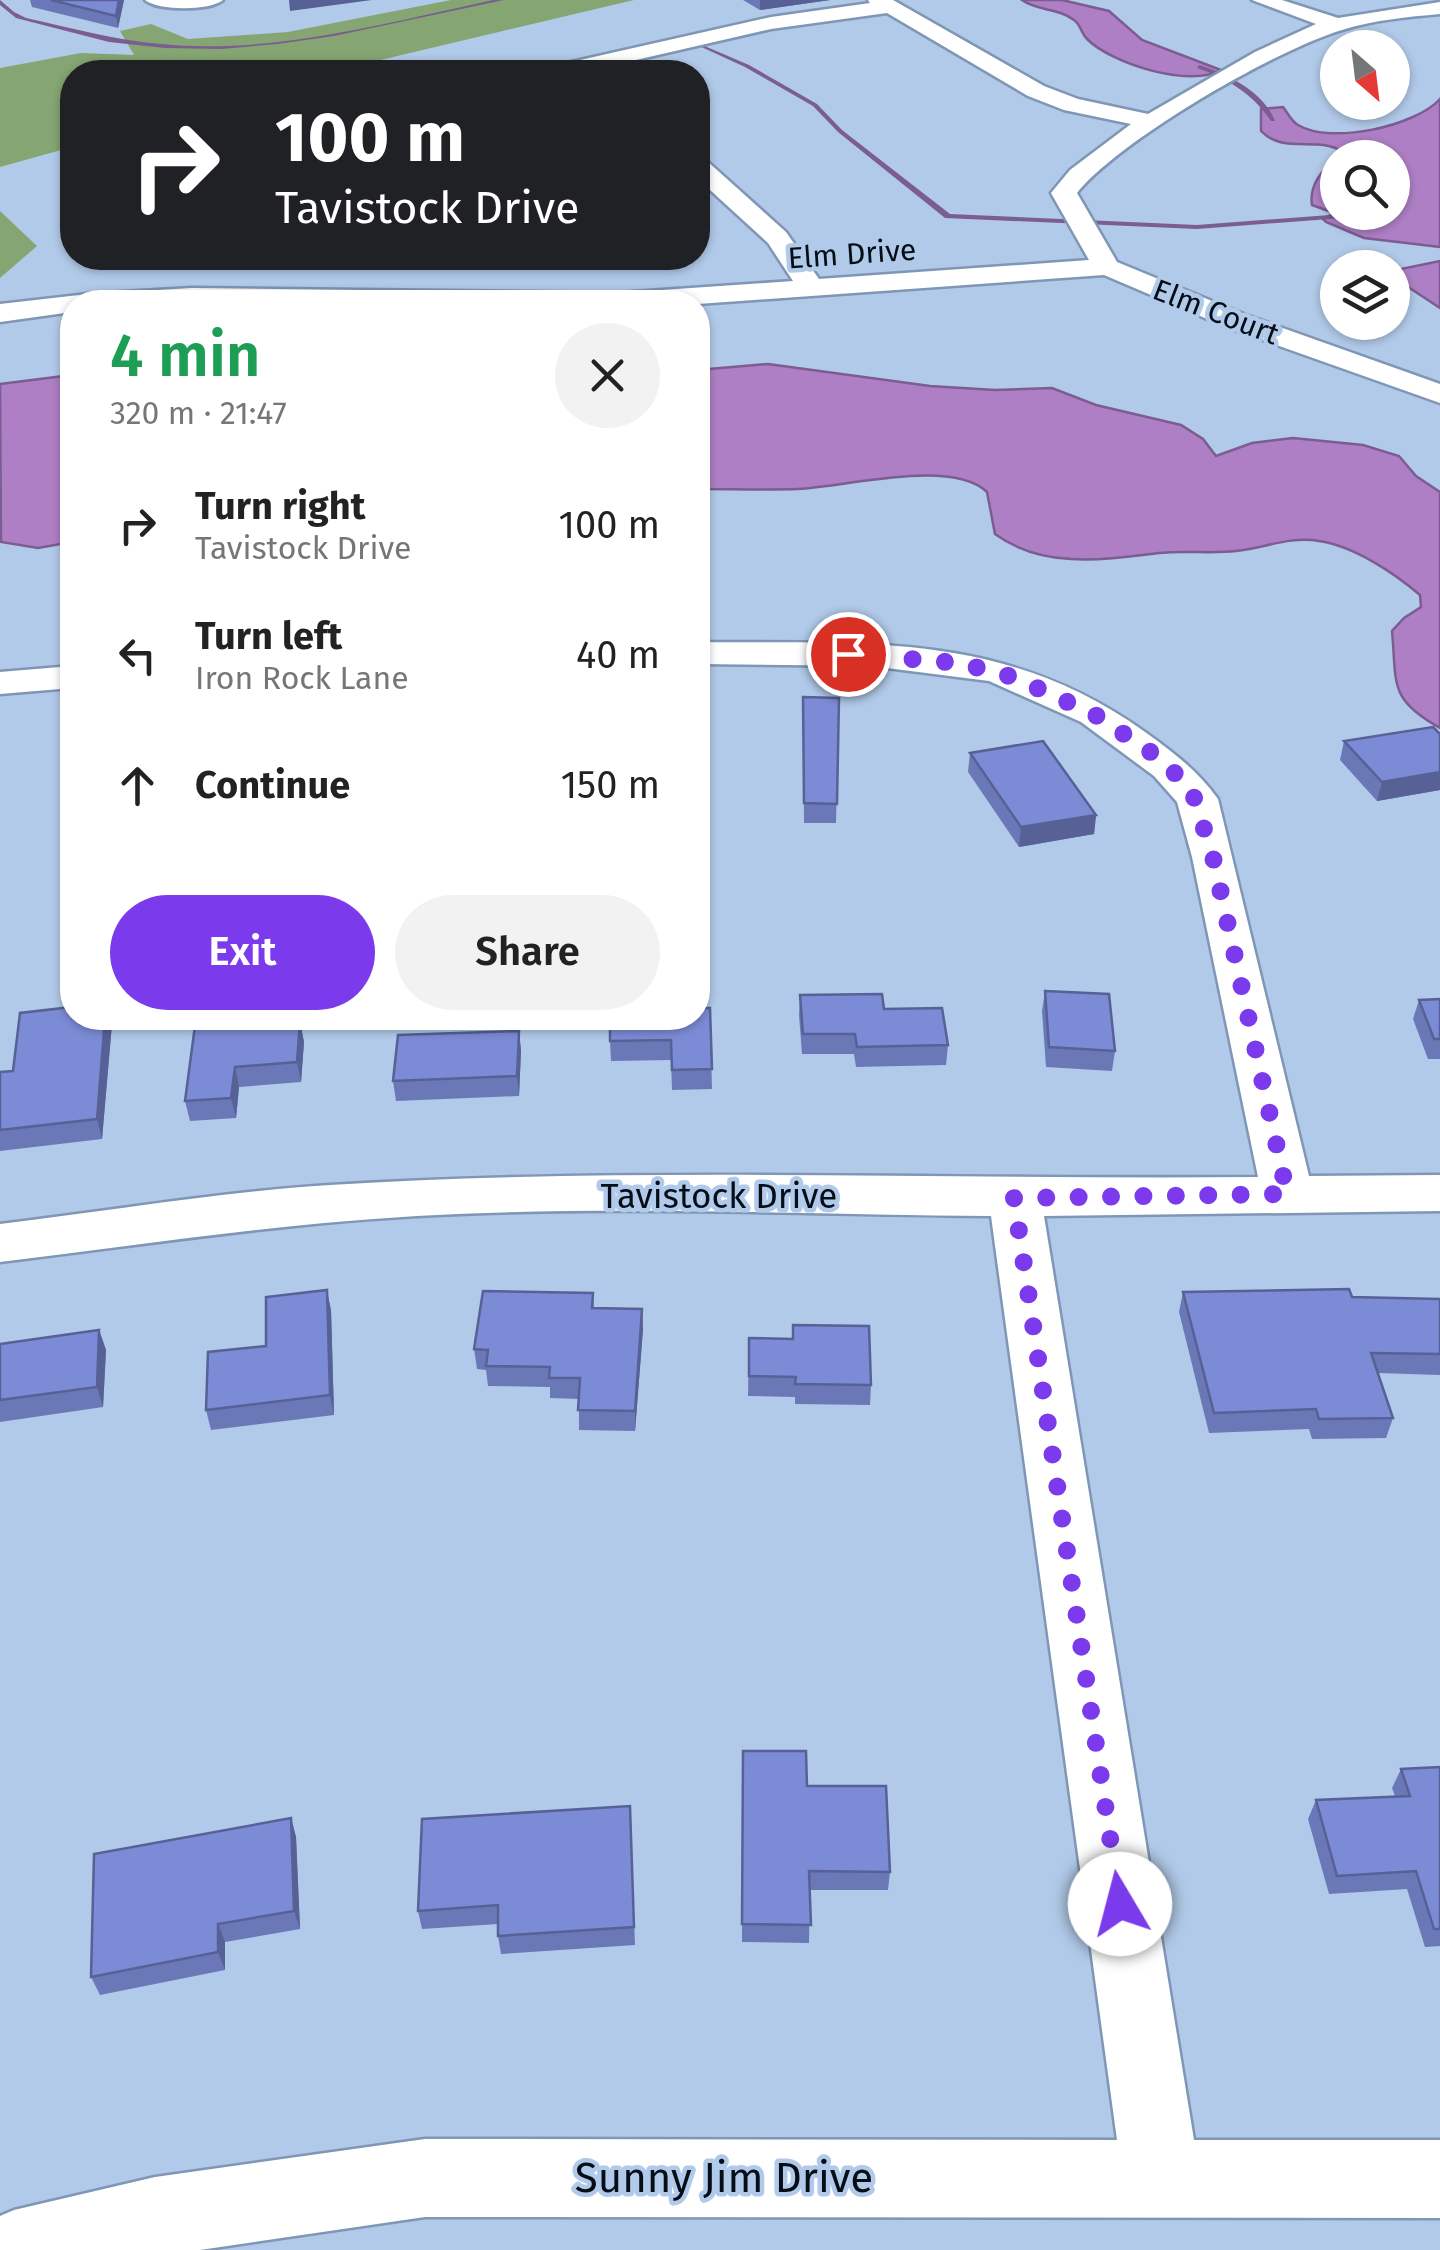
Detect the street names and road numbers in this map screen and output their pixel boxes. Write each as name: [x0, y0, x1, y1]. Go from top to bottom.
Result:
street label: Elm Drive: [787, 232, 917, 276]
street label: Elm Court: [1148, 272, 1284, 352]
street label: Tavistock Drive: [601, 1175, 837, 1217]
street label: Sunny Jim Drive: [575, 2153, 873, 2203]

